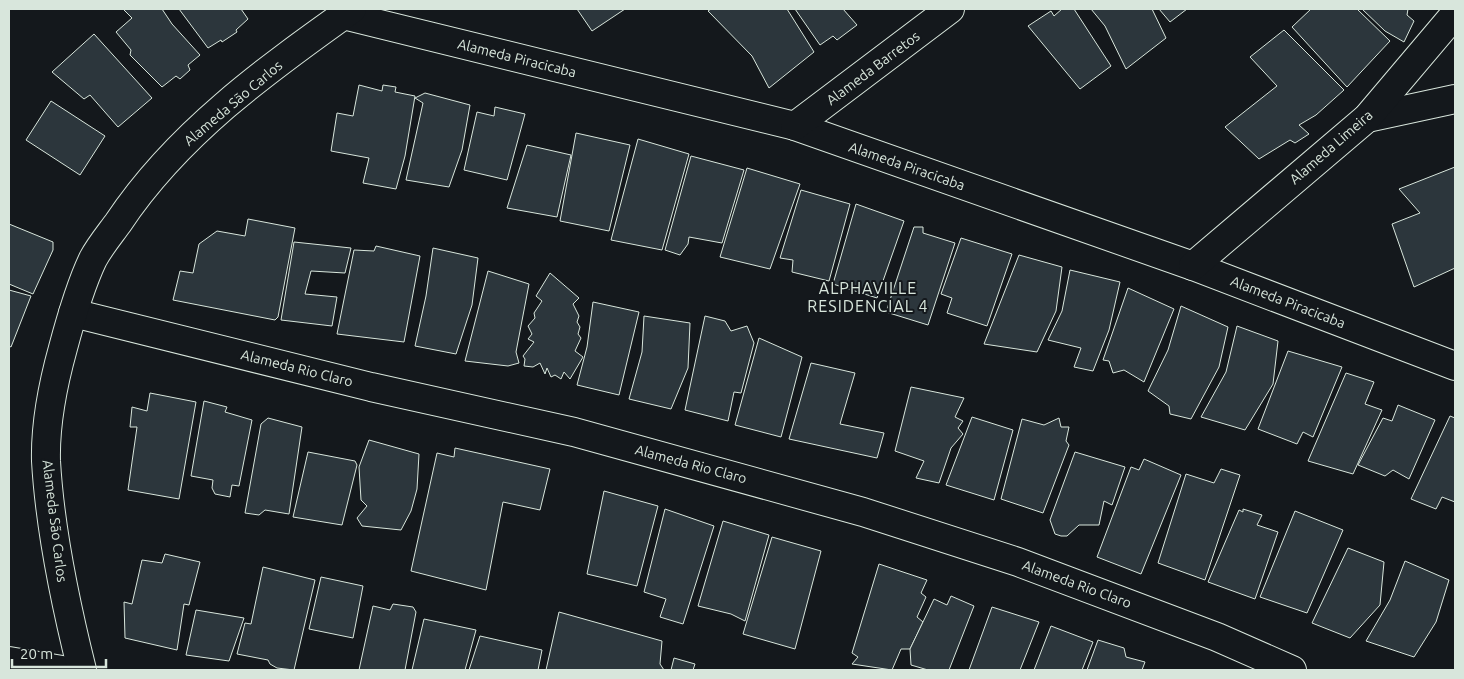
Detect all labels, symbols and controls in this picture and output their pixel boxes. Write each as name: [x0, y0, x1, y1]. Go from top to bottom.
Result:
street label: Alameda Barretos: [823, 28, 923, 108]
street label: Alameda Piracicaba: [456, 36, 578, 80]
street label: Alameda São Carlos: [181, 57, 285, 149]
street label: Alameda Limeira: [1286, 107, 1376, 187]
street label: Alameda Piracicaba: [847, 139, 967, 193]
street label: Alameda Piracicaba: [1228, 273, 1348, 331]
district label: ALPHAVILLE RESIDENCIAL 4: [807, 279, 929, 315]
street label: Alameda Rio Claro: [239, 346, 355, 390]
street label: Alameda Rio Claro: [633, 441, 749, 487]
street label: Alameda São Carlos: [40, 459, 70, 583]
street label: Alameda Rio Claro: [1020, 557, 1134, 611]
scale bar: [12, 636, 106, 668]
text: 20 m: [20, 645, 53, 662]

